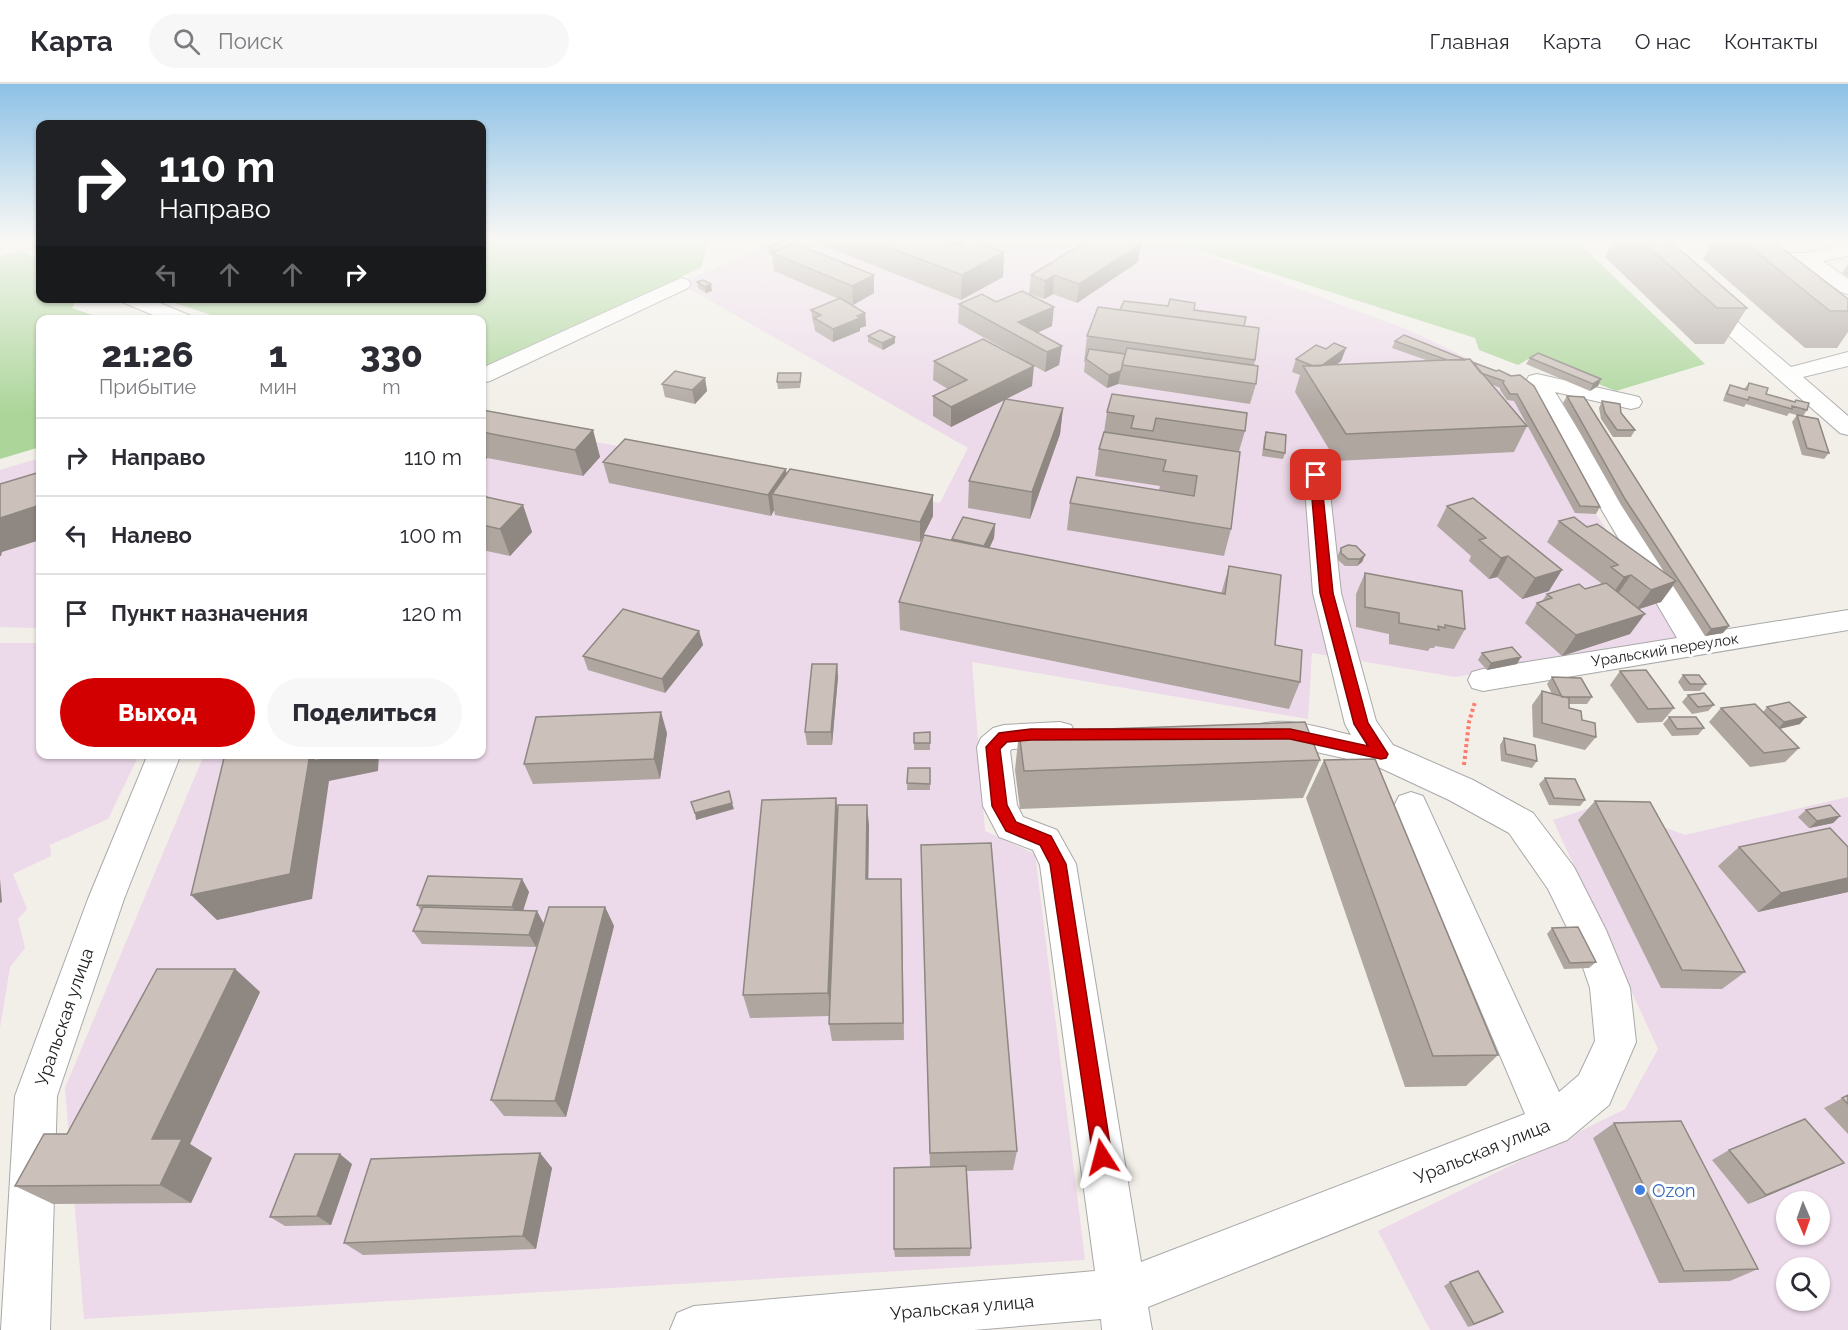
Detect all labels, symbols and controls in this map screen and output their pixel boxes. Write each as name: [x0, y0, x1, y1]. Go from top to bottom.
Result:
search box: [149, 14, 569, 68]
text: Карта: [30, 25, 113, 58]
icon: search: [170, 25, 203, 58]
text: Поиск: [218, 28, 283, 54]
text: Главная: [1430, 29, 1510, 54]
text: Карта: [1543, 29, 1602, 54]
text: О нас: [1635, 29, 1691, 54]
text: Контакты: [1724, 29, 1818, 54]
text: 110 m: [159, 143, 275, 192]
icon: right: [60, 144, 138, 222]
text: Направо: [159, 193, 271, 224]
icon: left: [150, 258, 183, 291]
icon: ahead: [213, 258, 246, 291]
icon: ahead: [276, 258, 309, 291]
icon: right: [339, 258, 372, 291]
text: 21:26: [102, 333, 194, 375]
text: 1: [269, 333, 287, 375]
text: 330: [360, 333, 423, 375]
text: Прибытие: [99, 375, 196, 399]
text: мин: [259, 375, 297, 399]
text: m: [382, 375, 401, 399]
icon: right: [60, 441, 93, 474]
text: Направо: [111, 444, 205, 470]
text: 110 m: [404, 444, 462, 470]
pin: [1290, 449, 1341, 500]
icon: arrive: [1299, 458, 1332, 491]
icon: left: [60, 519, 93, 552]
text: Налево: [111, 522, 192, 548]
text: 100 m: [400, 522, 462, 548]
icon: arrive: [60, 597, 93, 630]
text: Пункт назначения: [111, 600, 308, 626]
text: 120 m: [402, 600, 462, 626]
street label: Уральский переулок: [1590, 629, 1740, 671]
button: Выход: [60, 678, 255, 747]
button: Поделиться: [267, 678, 462, 747]
street label: Уральская улица: [31, 945, 97, 1089]
street label: Уральская улица: [1411, 1114, 1553, 1188]
position arrow: [1070, 1125, 1134, 1189]
place label: Ozon: [1652, 1180, 1695, 1201]
marker: Ozon: [1633, 1183, 1647, 1197]
north arrow: [1776, 1191, 1830, 1245]
map controls: [1776, 1191, 1830, 1311]
button: search: [1776, 1257, 1830, 1311]
street label: Уральская улица: [889, 1290, 1035, 1324]

